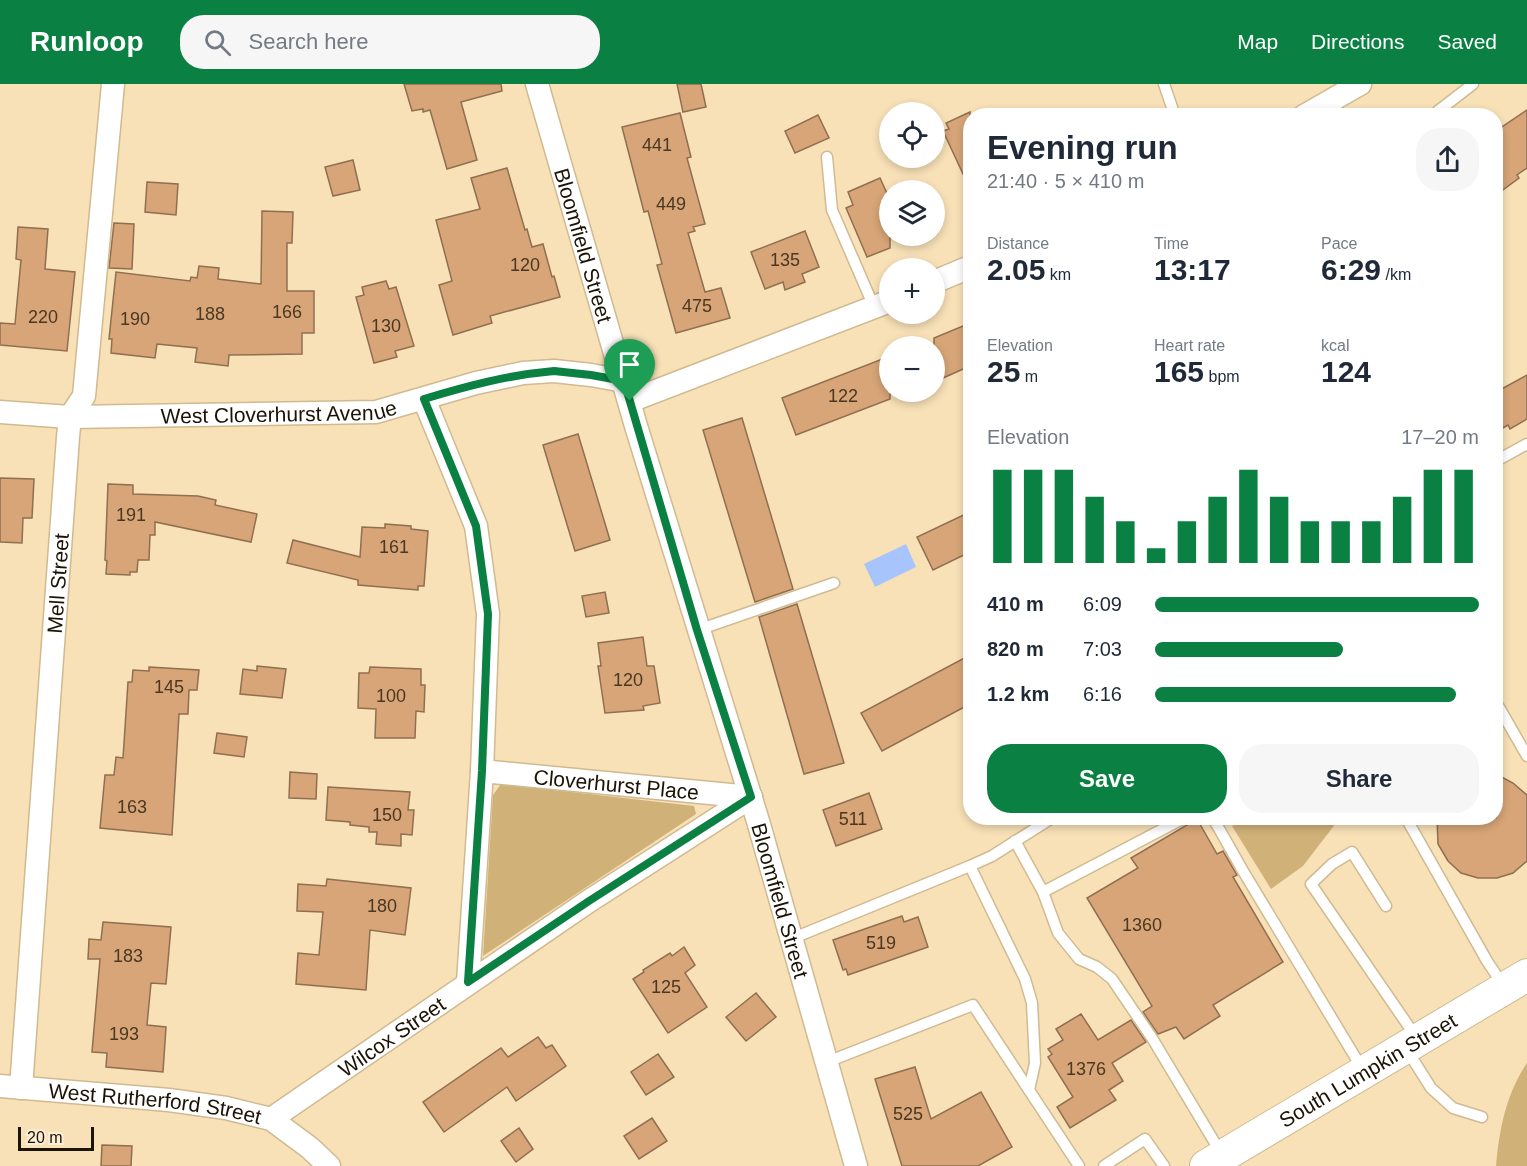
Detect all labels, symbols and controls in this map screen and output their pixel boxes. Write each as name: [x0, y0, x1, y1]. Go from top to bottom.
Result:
search box: [180, 15, 600, 69]
text: Runloop: [30, 26, 144, 57]
icon: search: [201, 26, 234, 59]
text: Search here: [249, 29, 368, 54]
text: Map: [1237, 30, 1278, 53]
text: Directions: [1311, 30, 1404, 53]
text: Saved: [1437, 30, 1497, 53]
map controls: [879, 102, 945, 402]
button: locate: [879, 102, 945, 168]
button: share: [1416, 128, 1479, 191]
text: Evening run: [987, 129, 1178, 166]
house number: 441: [642, 135, 672, 155]
street label: Bloomfield Street: [550, 165, 617, 326]
text: 21:40 · 5 × 410 m: [987, 170, 1144, 192]
button: layers: [879, 180, 945, 246]
house number: 449: [656, 194, 686, 214]
text: Distance: [987, 235, 1049, 252]
text: Time: [1154, 235, 1189, 252]
text: Pace: [1321, 235, 1357, 252]
house number: 135: [770, 250, 800, 270]
text: 2.05: [987, 253, 1045, 286]
text: 13:17: [1154, 253, 1231, 286]
text: 6:29: [1321, 253, 1381, 286]
house number: 120: [510, 255, 540, 275]
button: +: [879, 258, 945, 324]
text: km: [1045, 266, 1071, 283]
text: /km: [1381, 266, 1411, 283]
house number: 475: [682, 296, 712, 316]
house number: 166: [272, 302, 302, 322]
house number: 188: [195, 304, 225, 324]
house number: 220: [28, 307, 58, 327]
house number: 190: [120, 309, 150, 329]
house number: 130: [371, 316, 401, 336]
button: −: [879, 336, 945, 402]
text: Elevation: [987, 337, 1053, 354]
text: Heart rate: [1154, 337, 1225, 354]
text: kcal: [1321, 337, 1349, 354]
pin: [604, 339, 655, 401]
icon: arrive: [613, 348, 646, 381]
text: 25: [987, 355, 1020, 388]
text: 165: [1154, 355, 1204, 388]
text: 124: [1321, 355, 1371, 388]
text: m: [1020, 368, 1038, 385]
text: bpm: [1204, 368, 1240, 385]
house number: 122: [828, 386, 858, 406]
street label: West Cloverhurst Avenue: [160, 395, 399, 427]
text: Elevation: [987, 426, 1069, 448]
text: 17–20 m: [1401, 426, 1479, 448]
house number: 191: [116, 505, 146, 525]
street label: Mell Street: [42, 532, 73, 634]
house number: 161: [379, 537, 409, 557]
text: 410 m: [987, 593, 1044, 615]
text: 6:09: [1083, 593, 1122, 615]
text: 820 m: [987, 638, 1044, 660]
text: 7:03: [1083, 638, 1122, 660]
house number: 120: [613, 670, 643, 690]
house number: 145: [154, 677, 184, 697]
text: 1.2 km: [987, 683, 1049, 705]
text: 6:16: [1083, 683, 1122, 705]
house number: 100: [376, 686, 406, 706]
button: Save: [987, 744, 1227, 813]
button: Share: [1239, 744, 1479, 813]
street label: Cloverhurst Place: [533, 765, 700, 803]
house number: 163: [117, 797, 147, 817]
house number: 150: [372, 805, 402, 825]
house number: 511: [839, 809, 867, 829]
street label: Bloomfield Street: [748, 820, 814, 981]
house number: 180: [367, 896, 397, 916]
house number: 1360: [1122, 915, 1162, 935]
house number: 519: [866, 933, 896, 953]
house number: 183: [113, 946, 143, 966]
house number: 125: [651, 977, 681, 997]
street label: Wilcox Street: [334, 992, 449, 1081]
street label: South Lumpkin Street: [1275, 1008, 1460, 1131]
house number: 193: [109, 1024, 139, 1044]
house number: 1376: [1066, 1059, 1106, 1079]
street label: West Rutherford Street: [48, 1079, 264, 1128]
house number: 525: [893, 1104, 923, 1124]
scale bar: [18, 1124, 94, 1152]
text: 20 m: [27, 1129, 63, 1146]

